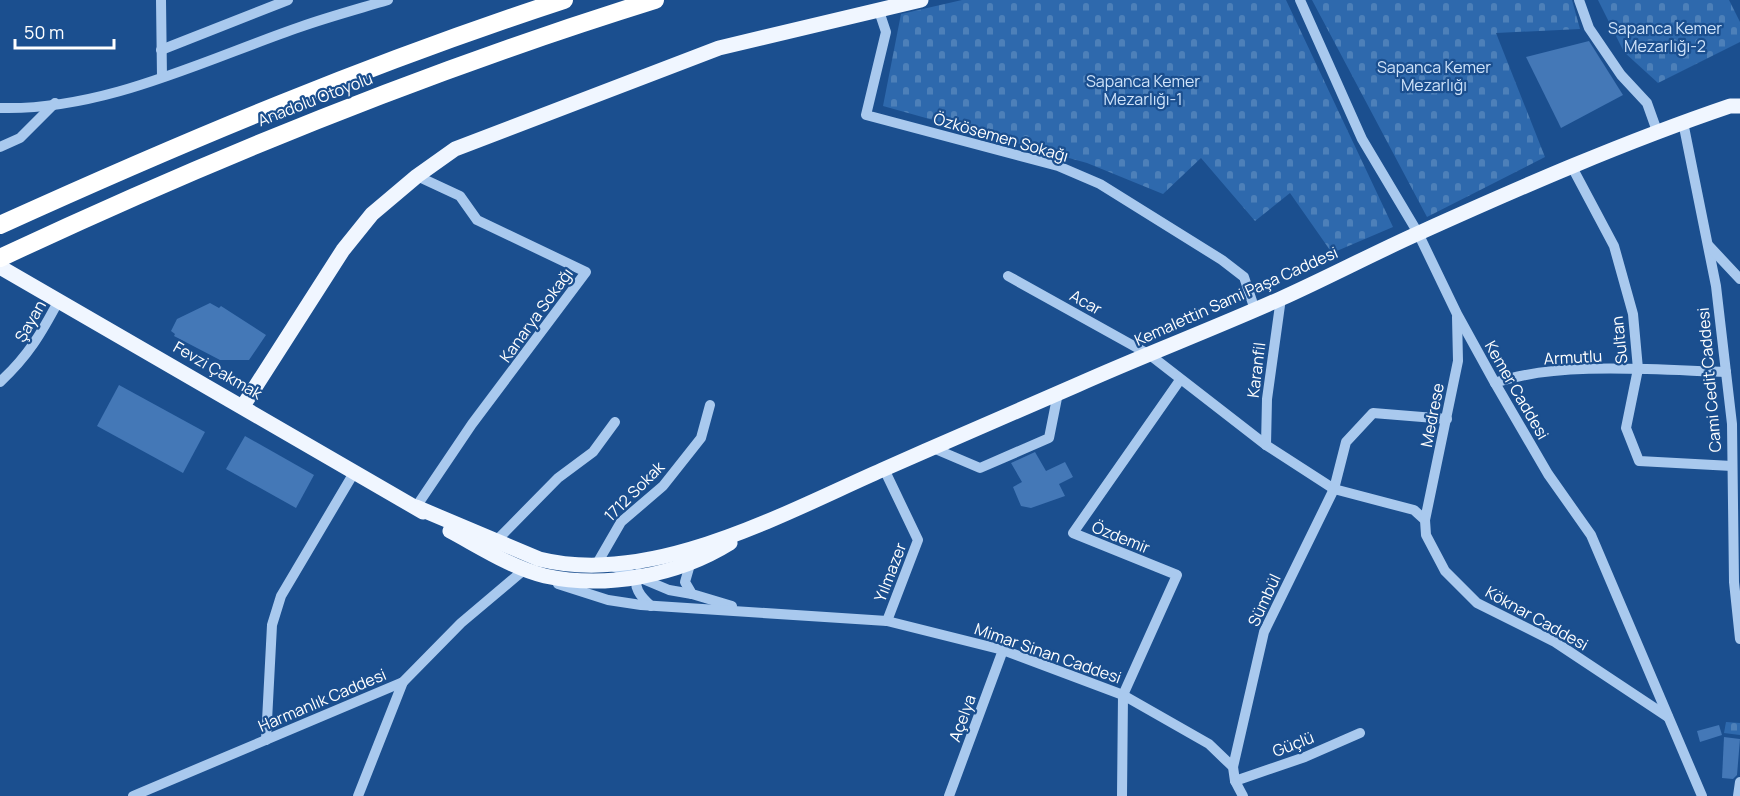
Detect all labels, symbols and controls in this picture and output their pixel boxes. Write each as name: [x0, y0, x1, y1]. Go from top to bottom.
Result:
scale bar: [15, 12, 114, 50]
park label: Sapanca Kemer Mezarlığı-2: [1608, 17, 1722, 57]
text: 50 m: [24, 20, 64, 44]
park label: Sapanca Kemer Mezarlığı: [1377, 56, 1491, 96]
street label: Anadolu Otoyolu: [254, 67, 376, 131]
park label: Sapanca Kemer Mezarlığı-1: [1086, 70, 1200, 110]
street label: Özkösemen Sokağı: [931, 107, 1071, 167]
street label: Kemalettin Sami Paşa Caddesi: [1131, 241, 1341, 351]
street label: Kanarya Sokağı: [494, 263, 578, 367]
street label: Acar: [1066, 284, 1106, 320]
street label: Şayan: [9, 296, 51, 346]
street label: Cami Cedit Caddesi: [1692, 307, 1726, 453]
street label: Sultan: [1606, 315, 1632, 365]
street label: Fevzi Çakmak: [170, 336, 267, 405]
street label: Kemer Caddesi: [1480, 337, 1554, 443]
street label: Karanfil: [1242, 341, 1270, 399]
street label: Armutlu: [1543, 344, 1603, 370]
street label: Medrese: [1415, 381, 1449, 449]
street label: 1712 Sokak: [599, 455, 670, 526]
street label: Özdemir: [1089, 515, 1154, 559]
street label: Yılmazer: [869, 539, 911, 605]
street label: Sümbül: [1242, 570, 1286, 630]
street label: Köknar Caddesi: [1482, 581, 1592, 655]
street label: Mimar Sinan Caddesi: [972, 618, 1124, 688]
street label: Harmanlık Caddesi: [255, 663, 389, 737]
street label: Açelya: [943, 691, 981, 745]
street label: Güçlü: [1269, 726, 1317, 762]

